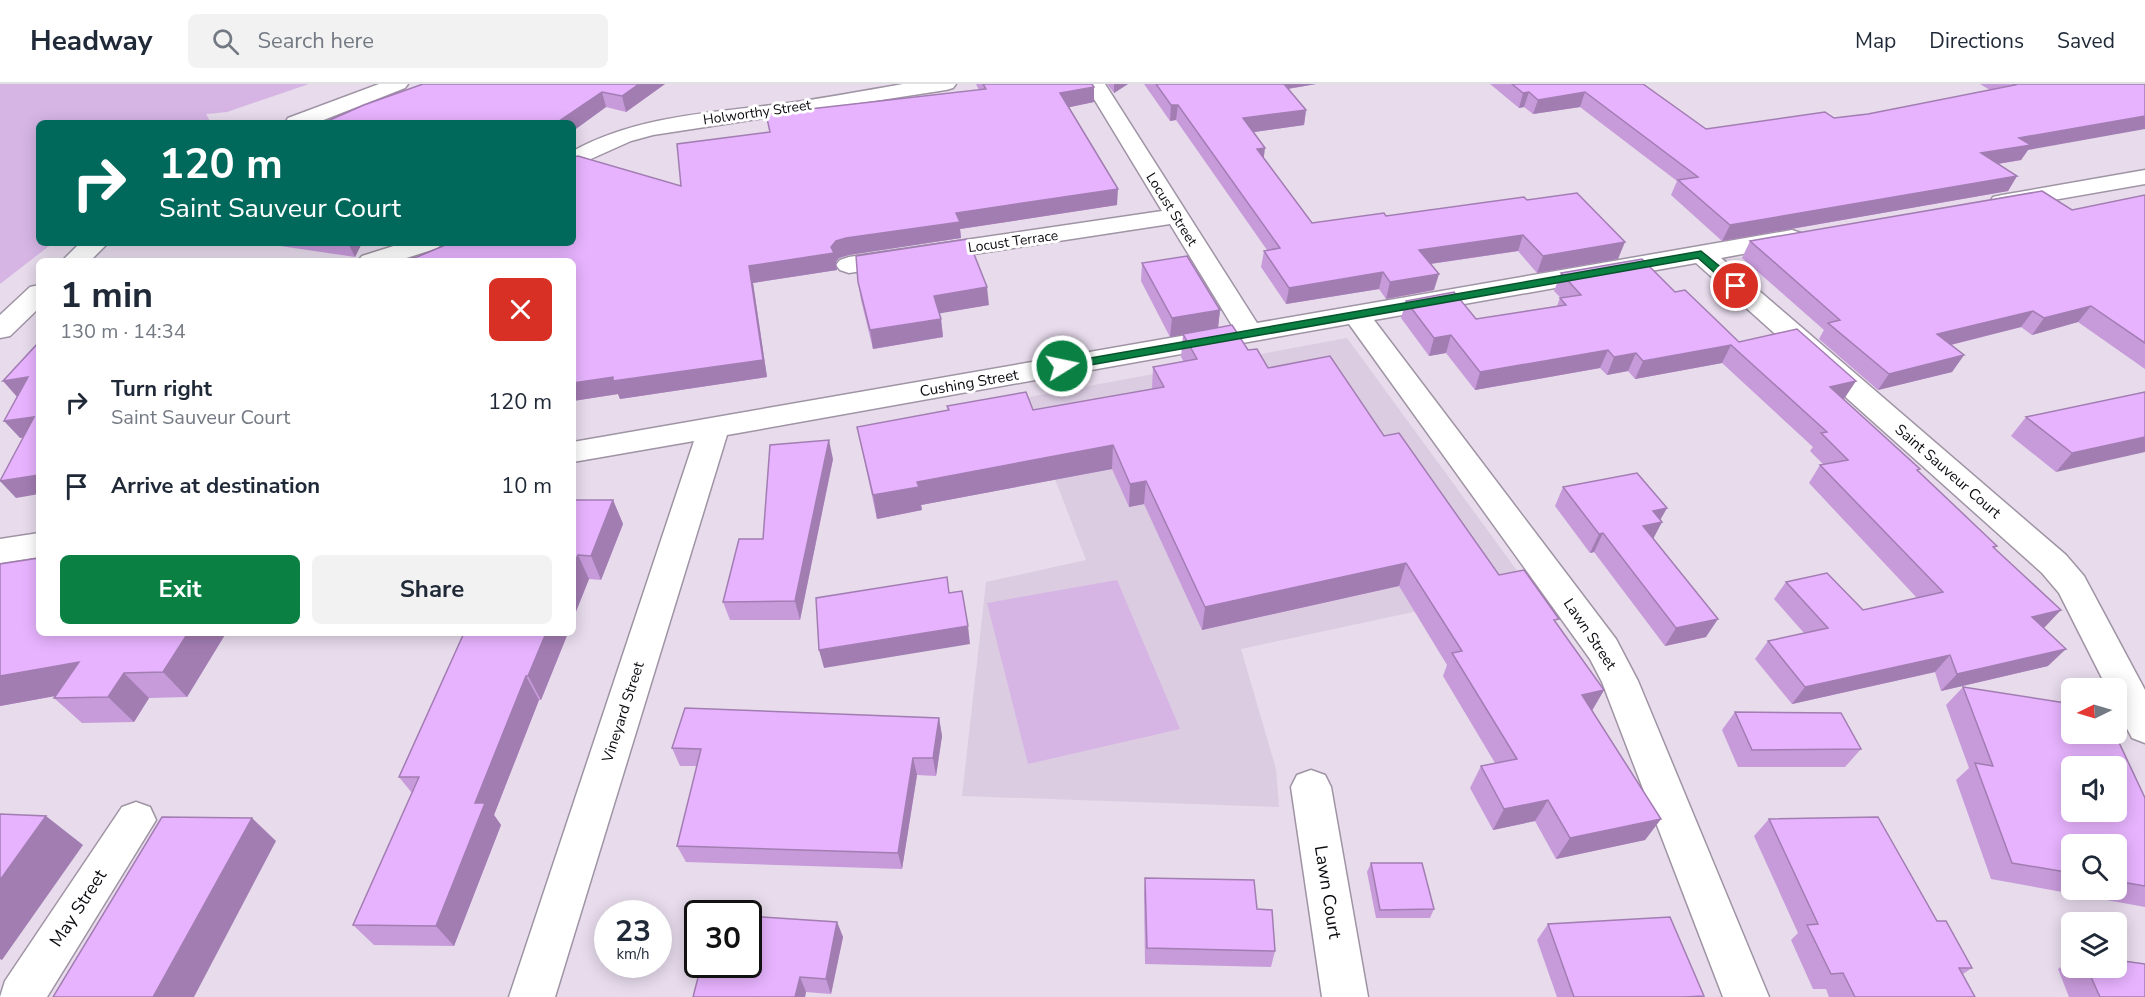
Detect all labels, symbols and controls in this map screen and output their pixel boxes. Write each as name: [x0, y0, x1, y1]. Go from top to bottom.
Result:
search box: [188, 14, 608, 68]
text: Headway: [30, 22, 152, 60]
icon: search: [209, 25, 242, 58]
text: Search here: [257, 26, 374, 56]
text: Map: [1855, 27, 1896, 55]
text: Directions: [1929, 27, 2024, 55]
text: Saved: [2057, 27, 2115, 55]
street label: Holworthy Street: [702, 95, 812, 129]
text: 120 m: [159, 136, 283, 193]
icon: right: [60, 144, 138, 222]
street label: Locust Street: [1142, 169, 1202, 250]
text: Saint Sauveur Court: [159, 190, 401, 227]
street label: Locust Terrace: [967, 226, 1059, 257]
pin: [1710, 260, 1761, 311]
icon: arrive: [1719, 269, 1752, 302]
text: 1 min: [60, 271, 153, 320]
button: close: [489, 278, 552, 341]
text: 130 m · 14:34: [60, 318, 186, 345]
position arrow: [1030, 334, 1094, 398]
street label: Cushing Street: [918, 364, 1021, 402]
text: Turn right: [111, 374, 212, 404]
icon: right: [60, 386, 93, 419]
text: 120 m: [488, 387, 552, 417]
text: Saint Sauveur Court: [111, 404, 290, 431]
street label: Saint Sauveur Court: [1891, 419, 2006, 523]
icon: arrive: [60, 470, 93, 503]
text: Arrive at destination: [111, 471, 320, 501]
text: 10 m: [501, 471, 552, 501]
button: Exit: [60, 555, 300, 624]
button: Share: [312, 555, 552, 624]
street label: Lawn Street: [1559, 594, 1622, 674]
street label: Vineyard Street: [597, 658, 649, 766]
north arrow: [2061, 678, 2127, 744]
map controls: [2061, 678, 2127, 978]
button: sound: [2061, 756, 2127, 822]
button: search: [2061, 834, 2127, 900]
street label: Lawn Court: [1309, 844, 1347, 941]
street label: May Street: [44, 864, 112, 951]
speed limit sign: 30: [684, 900, 762, 978]
text: 23: [615, 911, 651, 952]
button: layers: [2061, 912, 2127, 978]
text: km/h: [616, 944, 650, 964]

